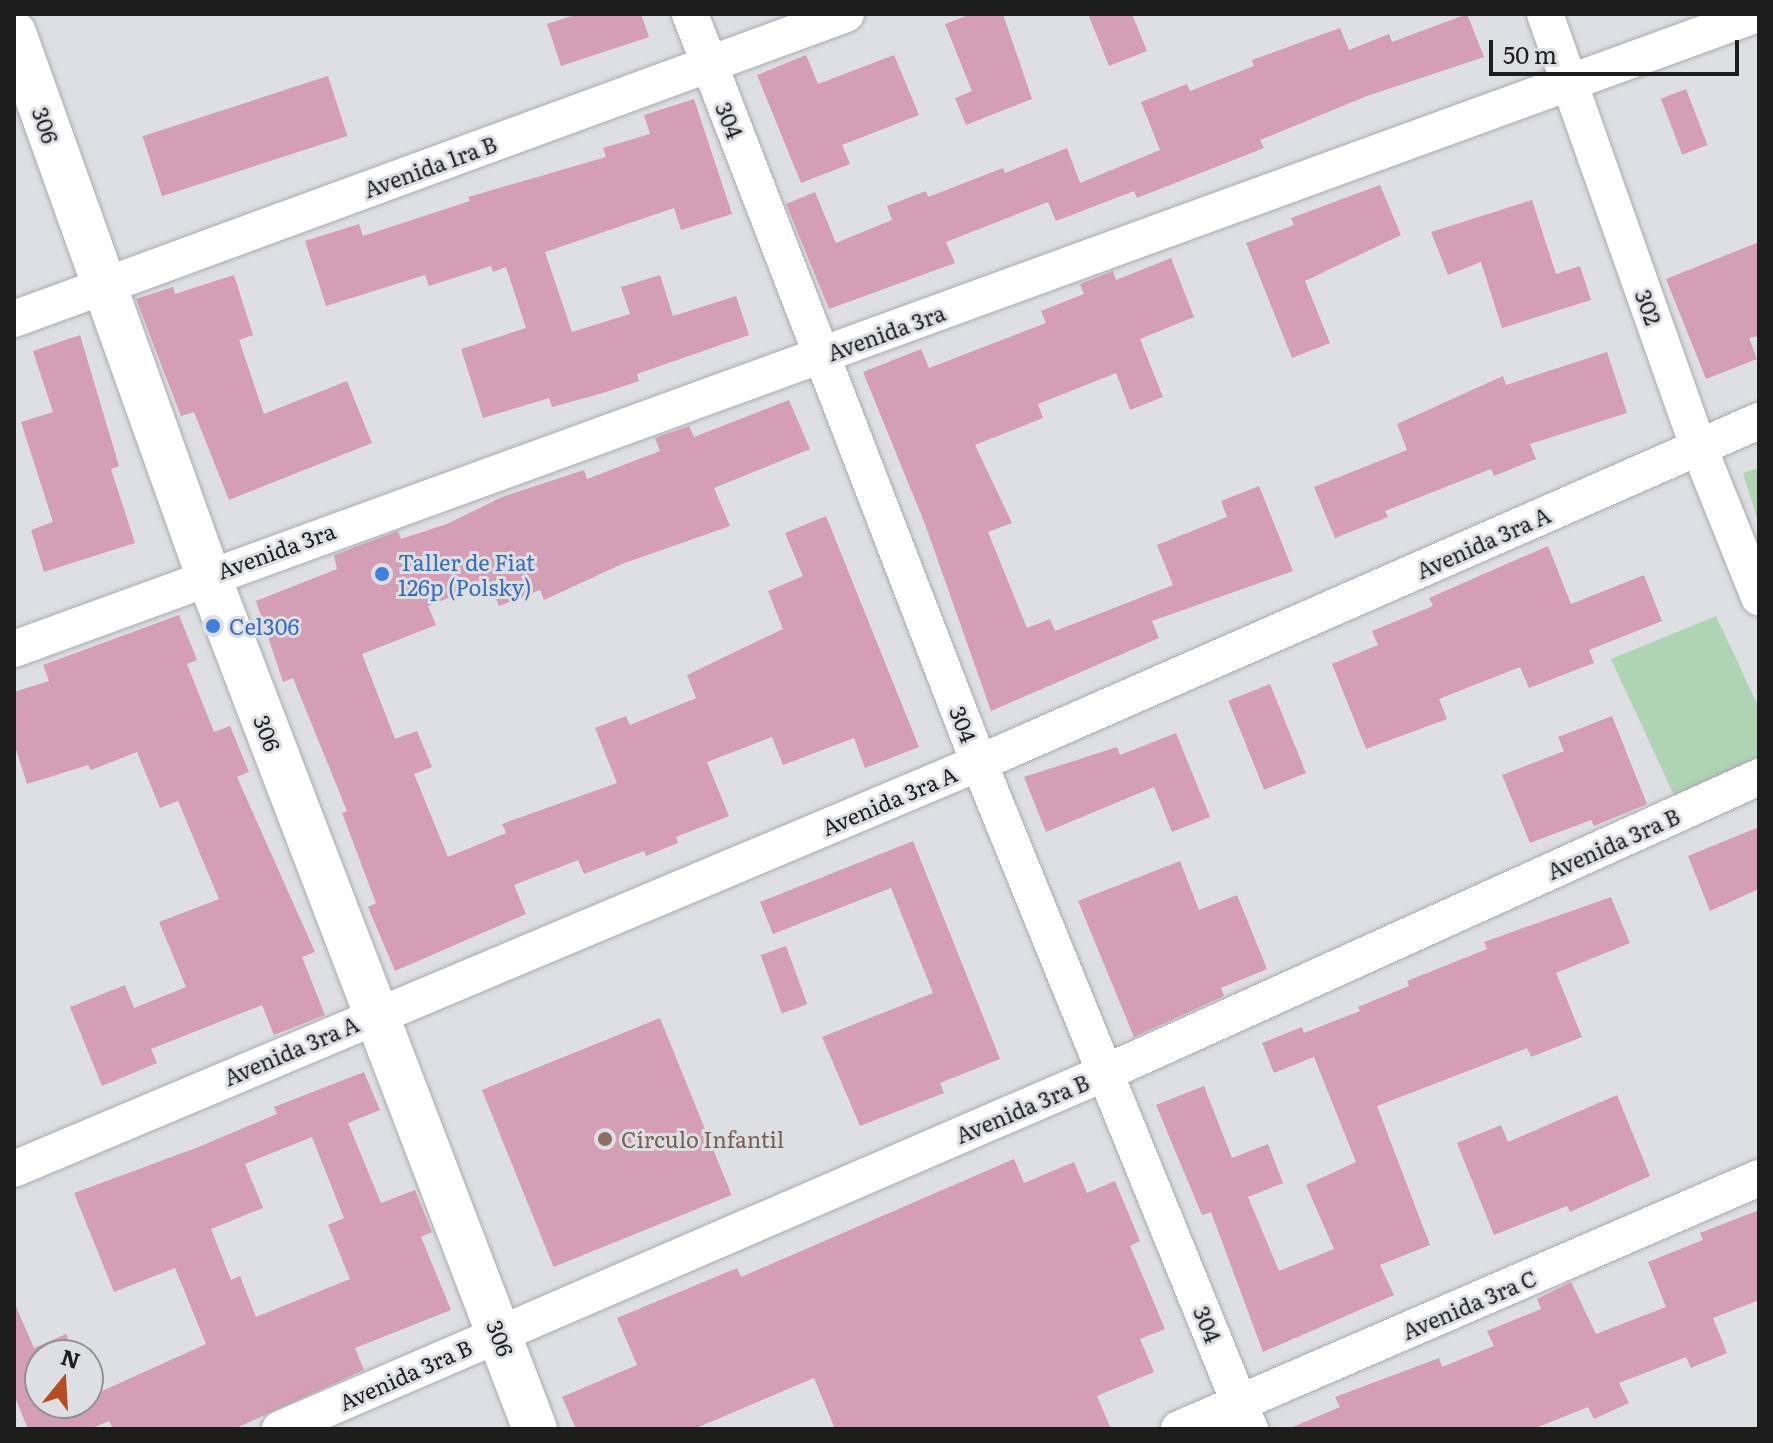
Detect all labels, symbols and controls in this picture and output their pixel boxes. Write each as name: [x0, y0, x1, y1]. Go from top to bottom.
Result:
scale bar: [1493, 24, 1743, 74]
text: 50 m: [1503, 36, 1557, 71]
street label: 304: [711, 98, 749, 142]
street label: 306: [28, 103, 64, 147]
street label: Avenida 1ra B: [360, 130, 500, 202]
street label: 302: [1631, 286, 1667, 328]
street label: Avenida 3ra: [823, 298, 949, 366]
street label: Avenida 3ra A: [1412, 501, 1554, 583]
street label: Avenida 3ra: [213, 516, 339, 584]
place label: Taller de Fiat 126p (Polsky): [398, 548, 535, 600]
marker: Taller de Fiat 126p (Polsky): [373, 565, 391, 583]
place label: Cel306: [229, 613, 299, 639]
marker: Cel306: [204, 617, 222, 635]
street label: 304: [945, 702, 983, 746]
street label: 306: [249, 711, 287, 755]
street label: Avenida 3ra A: [817, 760, 961, 840]
street label: Avenida 3ra B: [1543, 802, 1683, 884]
street label: Avenida 3ra A: [219, 1010, 363, 1090]
street label: Avenida 3ra B: [951, 1068, 1093, 1148]
place label: Círculo Infantil: [621, 1126, 784, 1152]
marker: Círculo Infantil: [596, 1130, 614, 1148]
street label: Avenida 3ra C: [1398, 1264, 1540, 1344]
street label: 304: [1189, 1302, 1227, 1346]
street label: 306: [482, 1316, 520, 1360]
street label: Avenida 3ra B: [335, 1333, 475, 1415]
north arrow: [24, 1339, 104, 1419]
text: N: [57, 1339, 85, 1376]

